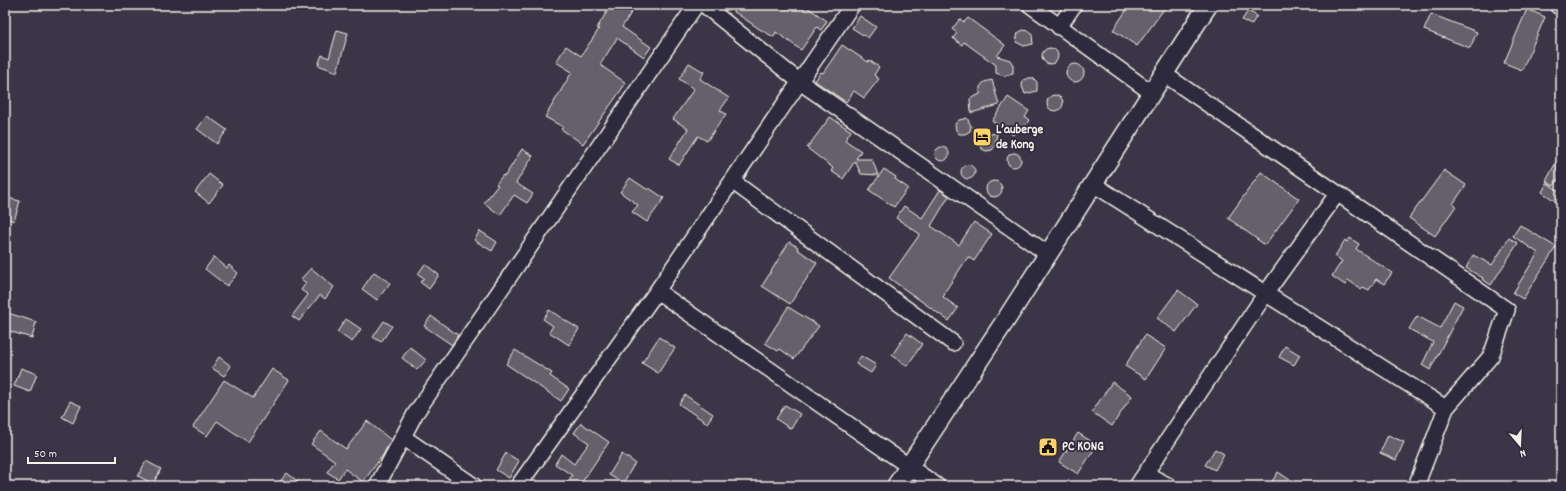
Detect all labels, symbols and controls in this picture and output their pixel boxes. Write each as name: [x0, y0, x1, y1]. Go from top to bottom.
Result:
place label: L’auberge de Kong: [996, 121, 1043, 155]
hotel icon: L’auberge de Kong: [971, 126, 993, 148]
north arrow: [1500, 425, 1540, 465]
public building icon: PC KONG: [1037, 436, 1059, 458]
place label: PC KONG: [1062, 438, 1104, 457]
scale bar: [28, 439, 115, 465]
text: N: [1517, 444, 1528, 461]
text: 50 m: [34, 446, 57, 463]

